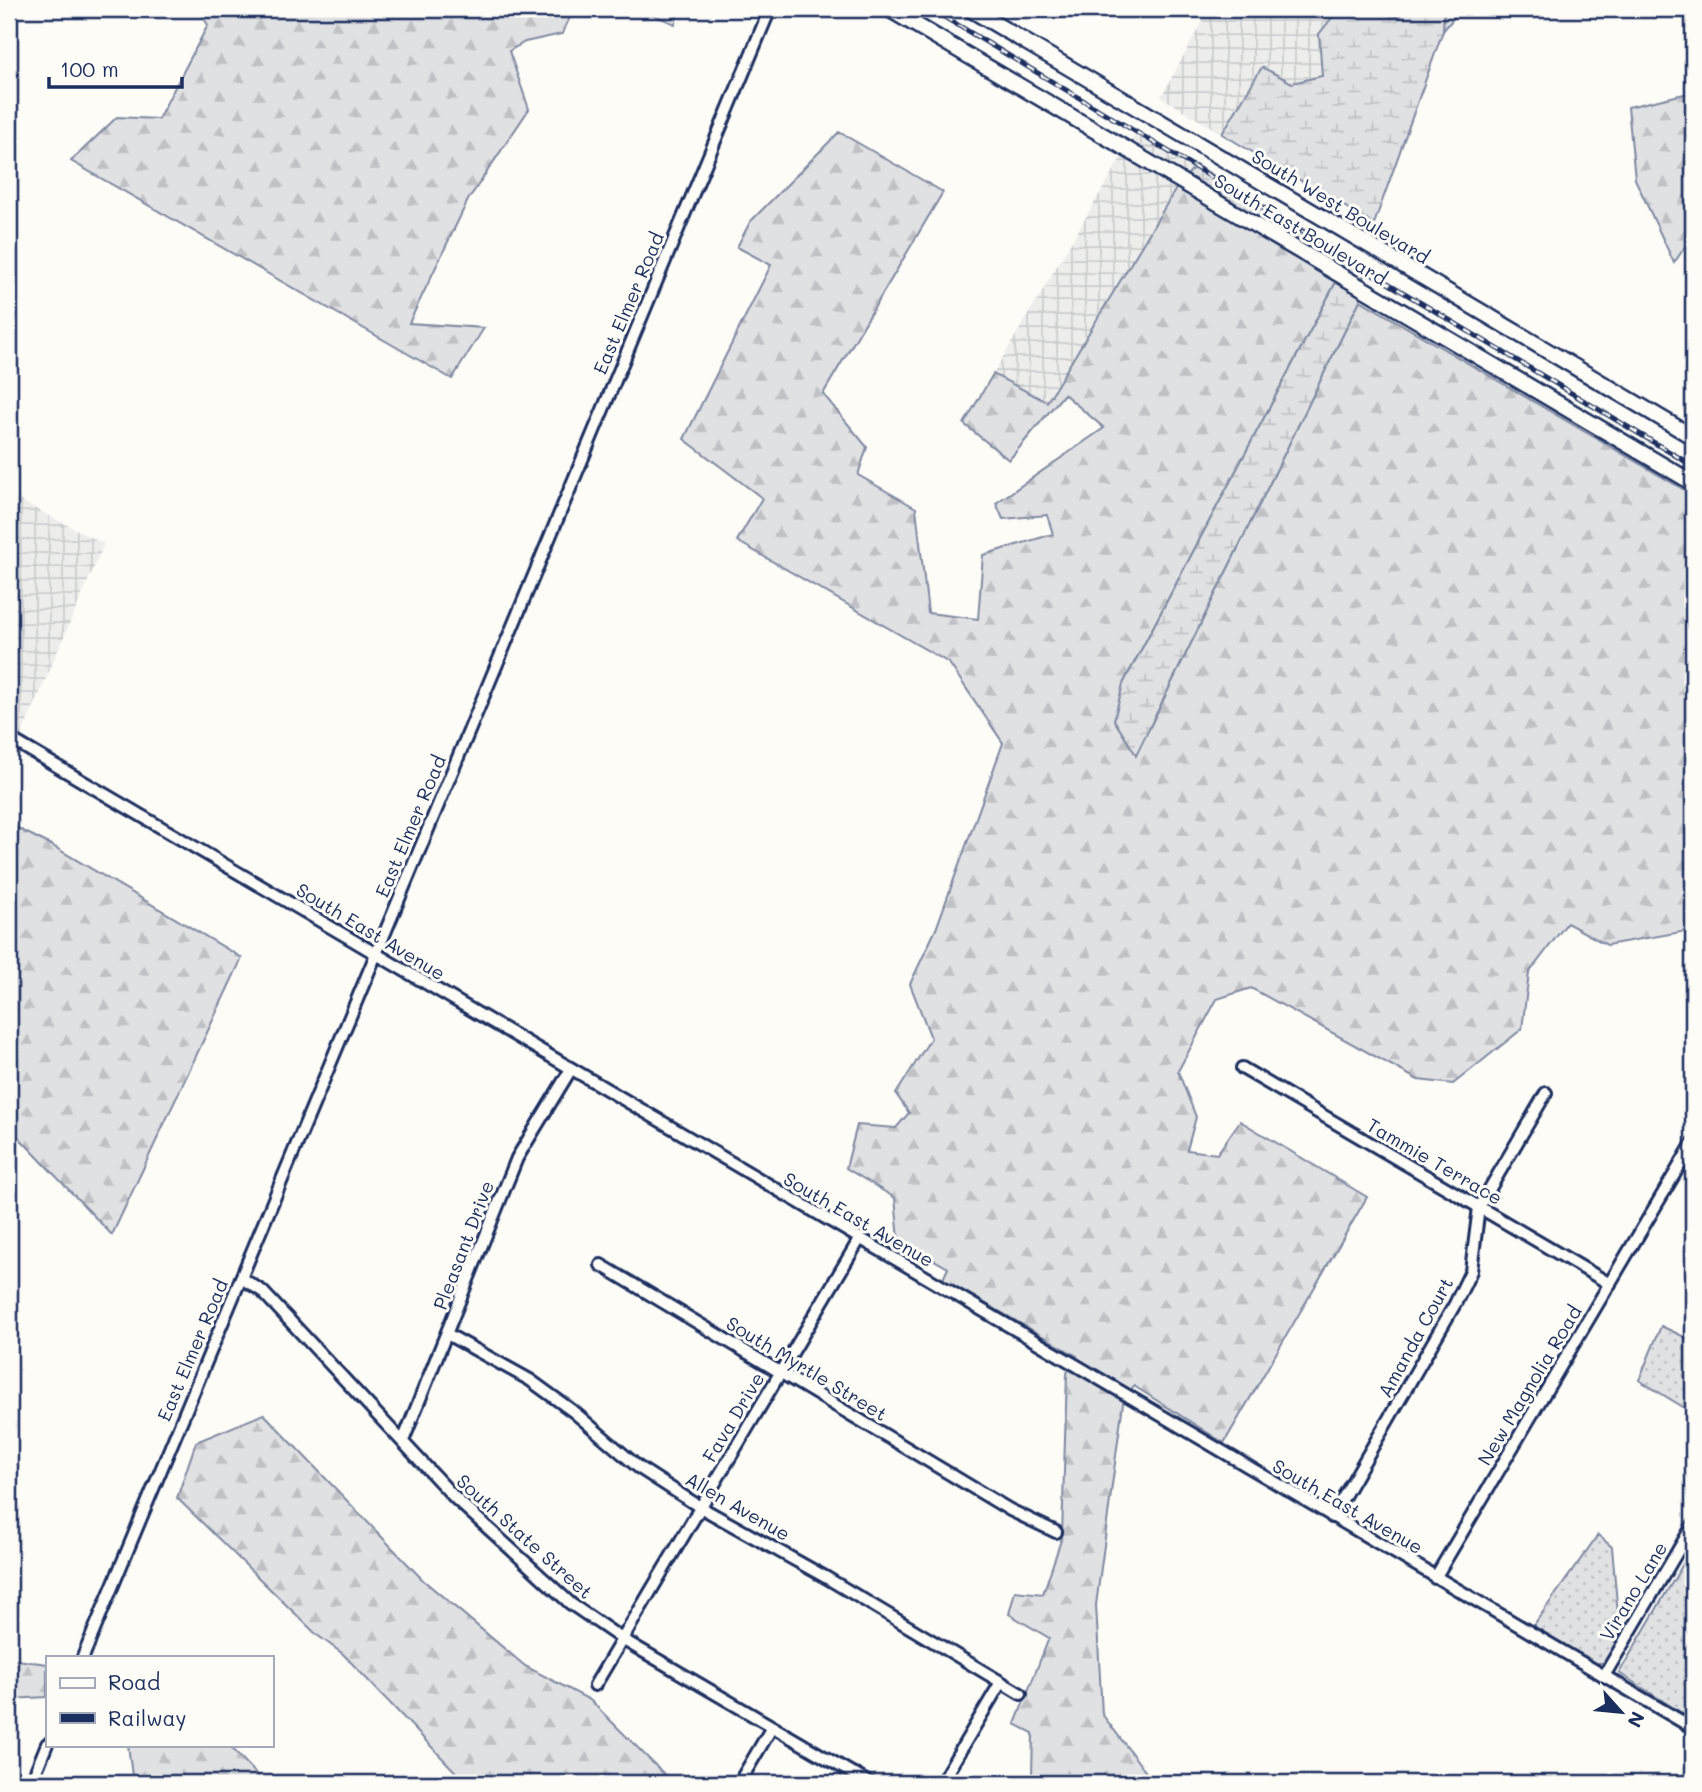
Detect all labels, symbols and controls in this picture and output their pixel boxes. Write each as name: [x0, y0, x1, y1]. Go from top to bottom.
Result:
scale bar: [49, 46, 182, 90]
text: 100 m: [60, 55, 119, 82]
street label: South West Boulevard: [1248, 143, 1434, 269]
street label: South East Boulevard: [1210, 167, 1392, 291]
street label: East Elmer Road: [587, 228, 669, 378]
street label: East Elmer Road: [369, 751, 451, 901]
street label: South East Avenue: [292, 877, 450, 985]
street label: Tammie Terrace: [1363, 1112, 1507, 1210]
street label: South East Avenue: [779, 1166, 939, 1272]
street label: Pleasant Drive: [427, 1177, 499, 1313]
street label: Amanda Court: [1372, 1272, 1458, 1402]
street label: East Elmer Road: [151, 1275, 233, 1425]
street label: New Magnolia Road: [1471, 1300, 1587, 1470]
street label: South Myrtle Street: [722, 1310, 892, 1426]
street label: Fava Drive: [696, 1367, 770, 1467]
street label: South East Avenue: [1268, 1453, 1428, 1559]
street label: Allen Avenue: [681, 1466, 795, 1546]
street label: South State Street: [452, 1468, 598, 1604]
street label: Virano Lane: [1594, 1537, 1672, 1645]
legend: [46, 1656, 273, 1746]
text: Road: [108, 1668, 160, 1695]
north arrow: [1586, 1676, 1656, 1746]
text: Railway: [108, 1704, 187, 1731]
text: N: [1622, 1708, 1651, 1732]

